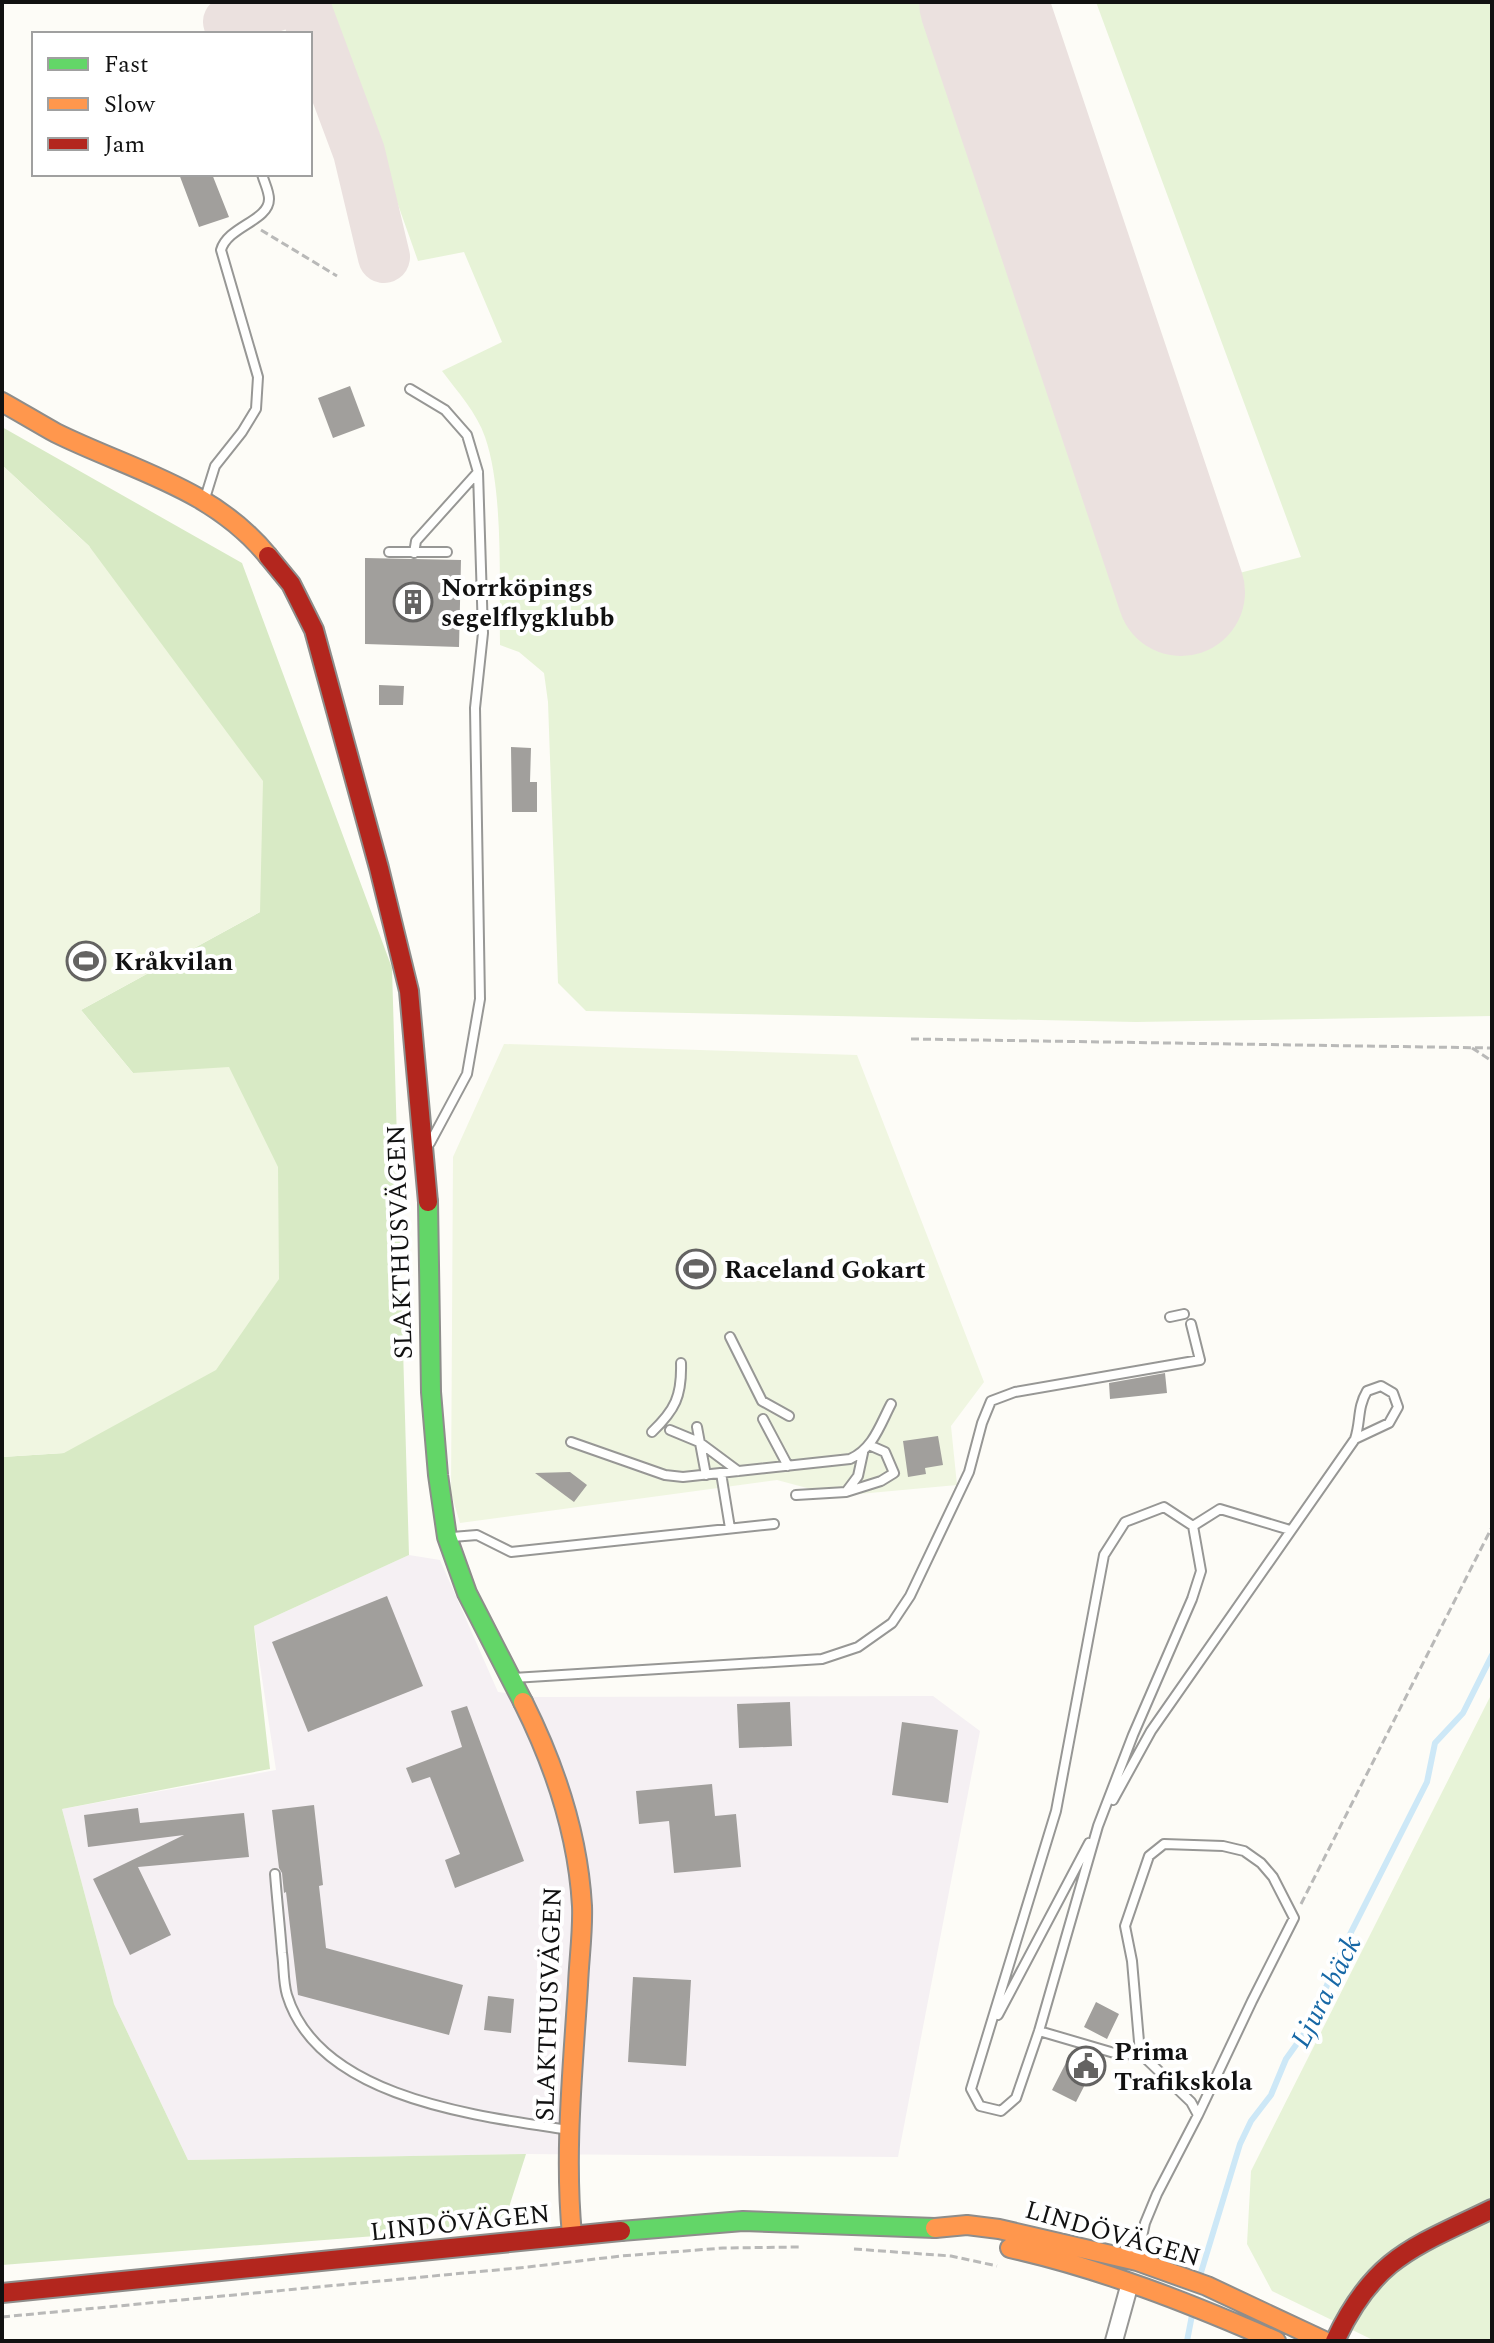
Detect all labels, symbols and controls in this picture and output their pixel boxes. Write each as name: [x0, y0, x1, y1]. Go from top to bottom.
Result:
legend: [32, 32, 312, 176]
text: Fast: [104, 47, 149, 83]
text: Slow: [104, 87, 156, 123]
text: Jam: [104, 127, 145, 163]
place label: Norrköpings segelflygklubb: [441, 568, 614, 638]
building icon: Norrköpings segelflygklubb: [392, 581, 434, 623]
sports icon: Kråkvilan: [65, 940, 107, 982]
place label: Kråkvilan: [114, 942, 233, 982]
street label: SLAKTHUSVÄGEN: [376, 1124, 424, 1360]
sports icon: Raceland Gokart: [675, 1248, 717, 1290]
place label: Raceland Gokart: [724, 1250, 926, 1290]
street label: SLAKTHUSVÄGEN: [525, 1886, 573, 2122]
water label: Ljura bäck: [1280, 1928, 1373, 2055]
place label: Prima Trafikskola: [1114, 2032, 1253, 2102]
public building icon: Prima Trafikskola: [1065, 2045, 1107, 2087]
street label: LINDÖVÄGEN: [1020, 2190, 1205, 2278]
street label: LINDÖVÄGEN: [368, 2194, 552, 2252]

